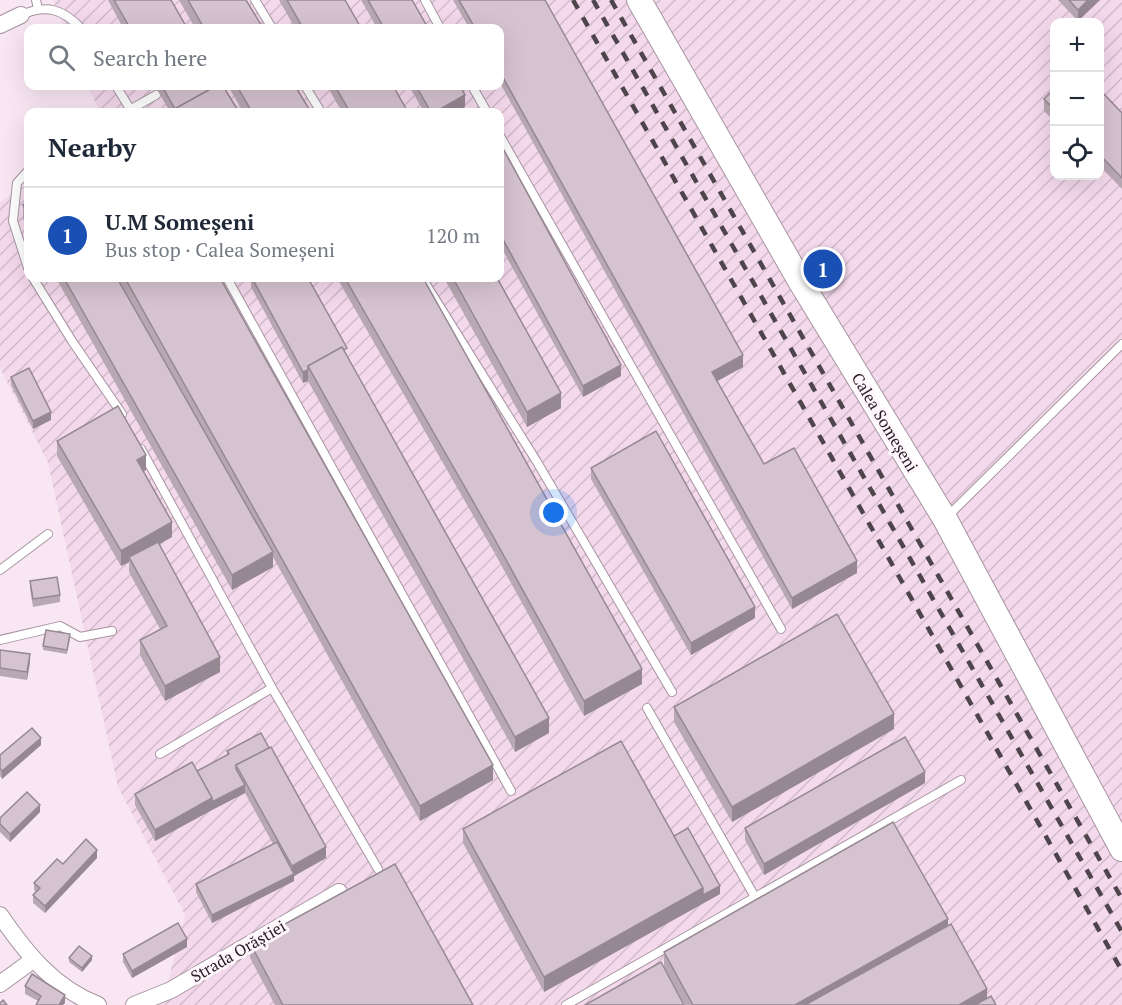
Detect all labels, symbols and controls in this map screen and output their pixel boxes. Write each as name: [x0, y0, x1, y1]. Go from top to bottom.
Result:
map controls: [1050, 18, 1104, 180]
button: +: [1050, 18, 1104, 72]
search box: [24, 24, 504, 90]
icon: search: [45, 41, 78, 74]
text: Search here: [93, 43, 207, 72]
button: −: [1050, 72, 1104, 126]
button: locate: [1050, 126, 1104, 180]
text: Nearby: [48, 130, 136, 164]
text: U.M Someșeni: [105, 207, 254, 236]
text: 1: [62, 222, 73, 249]
text: 120 m: [426, 222, 480, 249]
text: Bus stop · Calea Someșeni: [105, 236, 335, 263]
pin: 1: [804, 246, 842, 292]
street label: Calea Someșeni: [847, 368, 923, 476]
your location: [539, 498, 568, 527]
street label: Strada Orăștiei: [187, 915, 290, 987]

